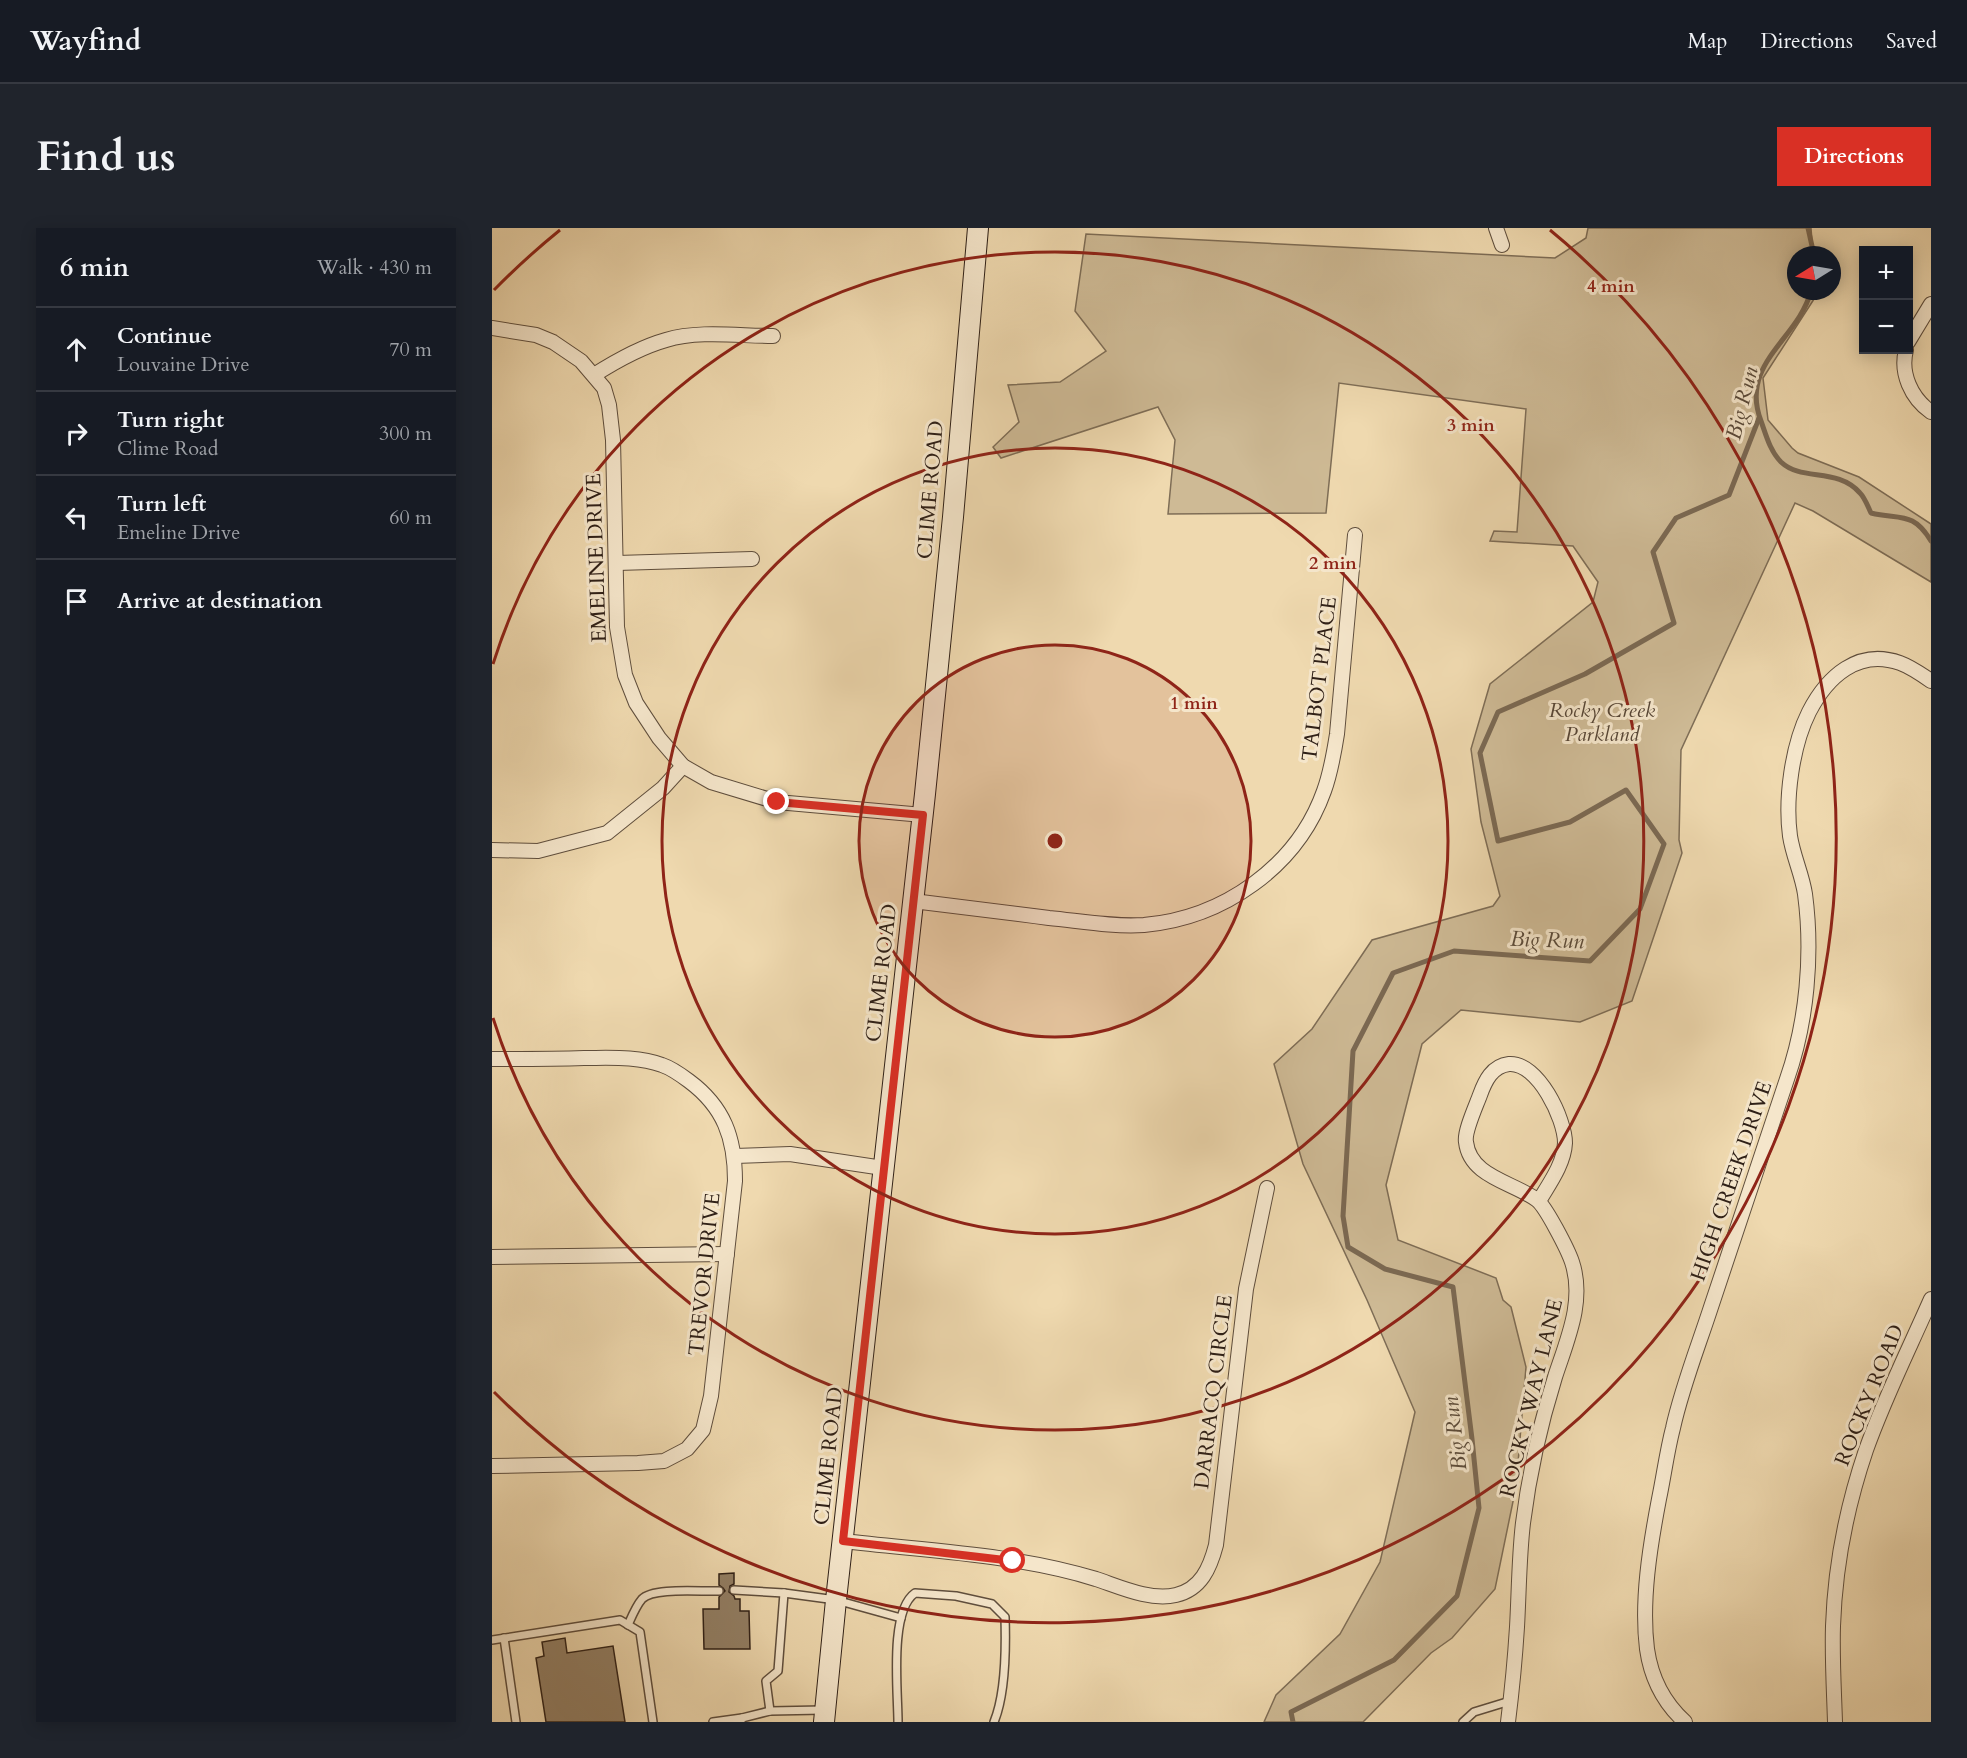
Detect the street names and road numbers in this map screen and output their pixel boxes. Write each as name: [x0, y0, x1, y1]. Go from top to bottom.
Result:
street label: CLIME ROAD: [910, 420, 951, 561]
street label: EMELINE DRIVE: [579, 473, 614, 643]
street label: TALBOT PLACE: [1295, 595, 1344, 763]
street label: CLIME ROAD: [859, 902, 904, 1044]
street label: HIGH CREEK DRIVE: [1684, 1077, 1779, 1285]
street label: TREVOR DRIVE: [682, 1191, 727, 1357]
street label: DARRACQ CIRCLE: [1187, 1293, 1240, 1491]
street label: ROCKY WAY LANE: [1493, 1296, 1570, 1500]
street label: ROCKY ROAD: [1828, 1320, 1911, 1470]
street label: CLIME ROAD: [807, 1385, 850, 1527]

